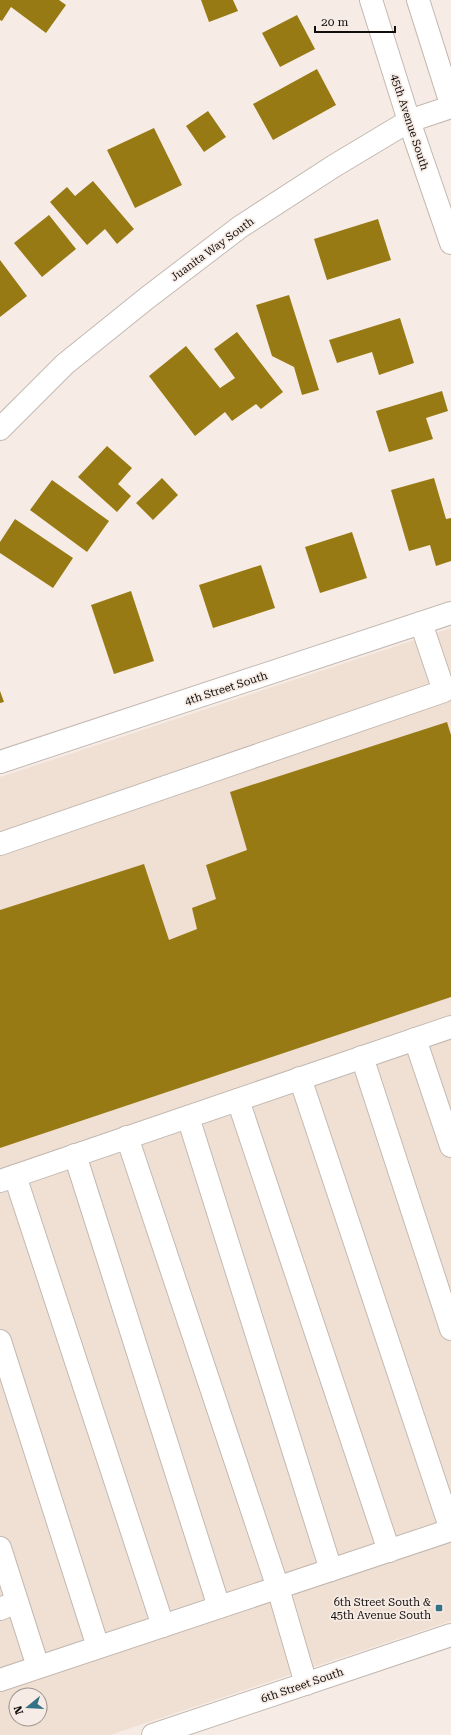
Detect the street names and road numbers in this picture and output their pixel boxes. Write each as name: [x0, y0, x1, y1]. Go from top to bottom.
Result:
street label: 45th Avenue South: [388, 72, 431, 172]
street label: Juanita Way South: [168, 215, 256, 284]
street label: 4th Street South: [183, 669, 269, 708]
street label: 6th Street South: [259, 1665, 345, 1706]

